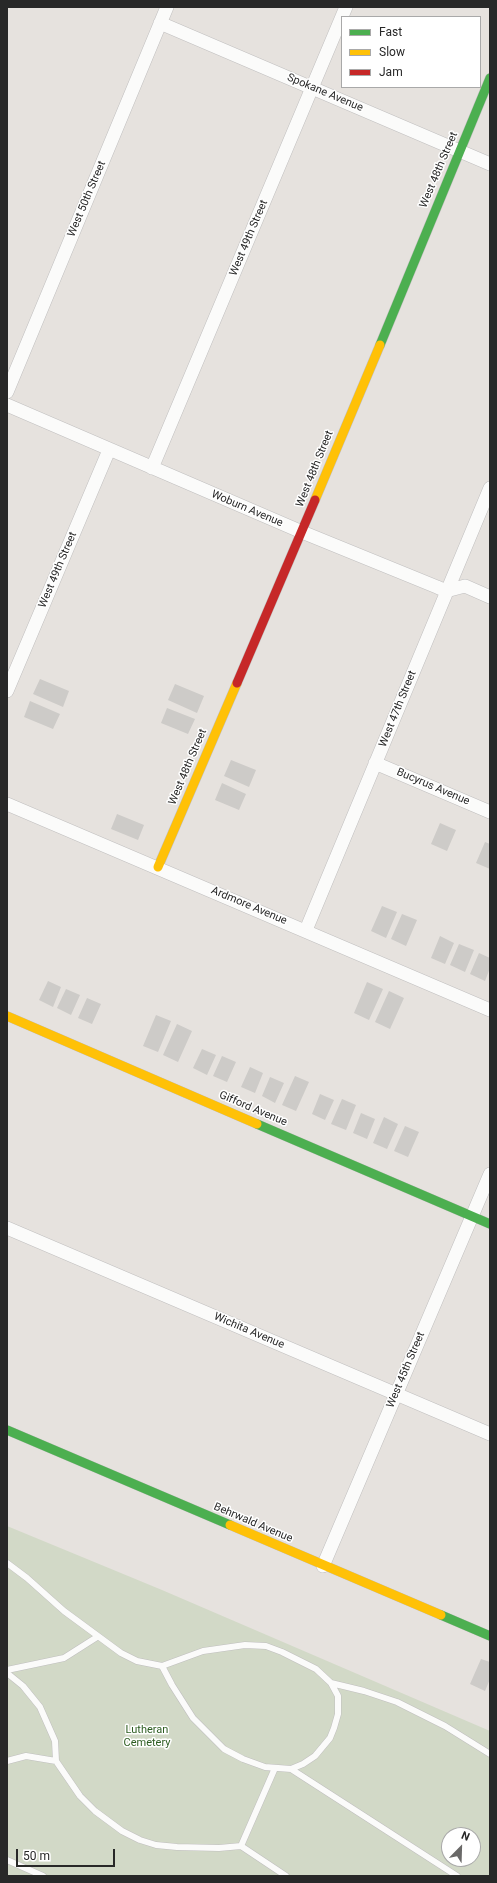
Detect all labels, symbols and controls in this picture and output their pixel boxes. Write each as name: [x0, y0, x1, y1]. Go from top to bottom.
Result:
legend: [341, 16, 481, 88]
text: Fast: [379, 25, 402, 39]
text: Slow: [379, 45, 405, 59]
text: Jam: [379, 65, 403, 79]
street label: Spokane Avenue: [285, 71, 365, 115]
street label: West 48th Street: [417, 130, 461, 210]
street label: West 50th Street: [65, 159, 109, 239]
street label: West 49th Street: [227, 198, 271, 278]
street label: West 48th Street: [294, 429, 336, 509]
street label: Woburn Avenue: [209, 488, 285, 530]
street label: West 49th Street: [36, 530, 80, 610]
street label: West 47th Street: [377, 669, 419, 749]
street label: West 48th Street: [166, 727, 210, 807]
street label: Bucyrus Avenue: [394, 766, 472, 808]
street label: Ardmore Avenue: [209, 884, 289, 928]
street label: Gifford Avenue: [217, 1089, 289, 1129]
street label: Wichita Avenue: [212, 1310, 286, 1352]
street label: West 45th Street: [384, 1330, 428, 1410]
street label: Behrwald Avenue: [212, 1500, 294, 1546]
park label: Lutheran Cemetery: [124, 1723, 170, 1749]
north arrow: [441, 1827, 481, 1867]
text: N: [459, 1829, 472, 1844]
scale bar: [18, 1841, 117, 1867]
text: 50 m: [23, 1849, 50, 1863]

